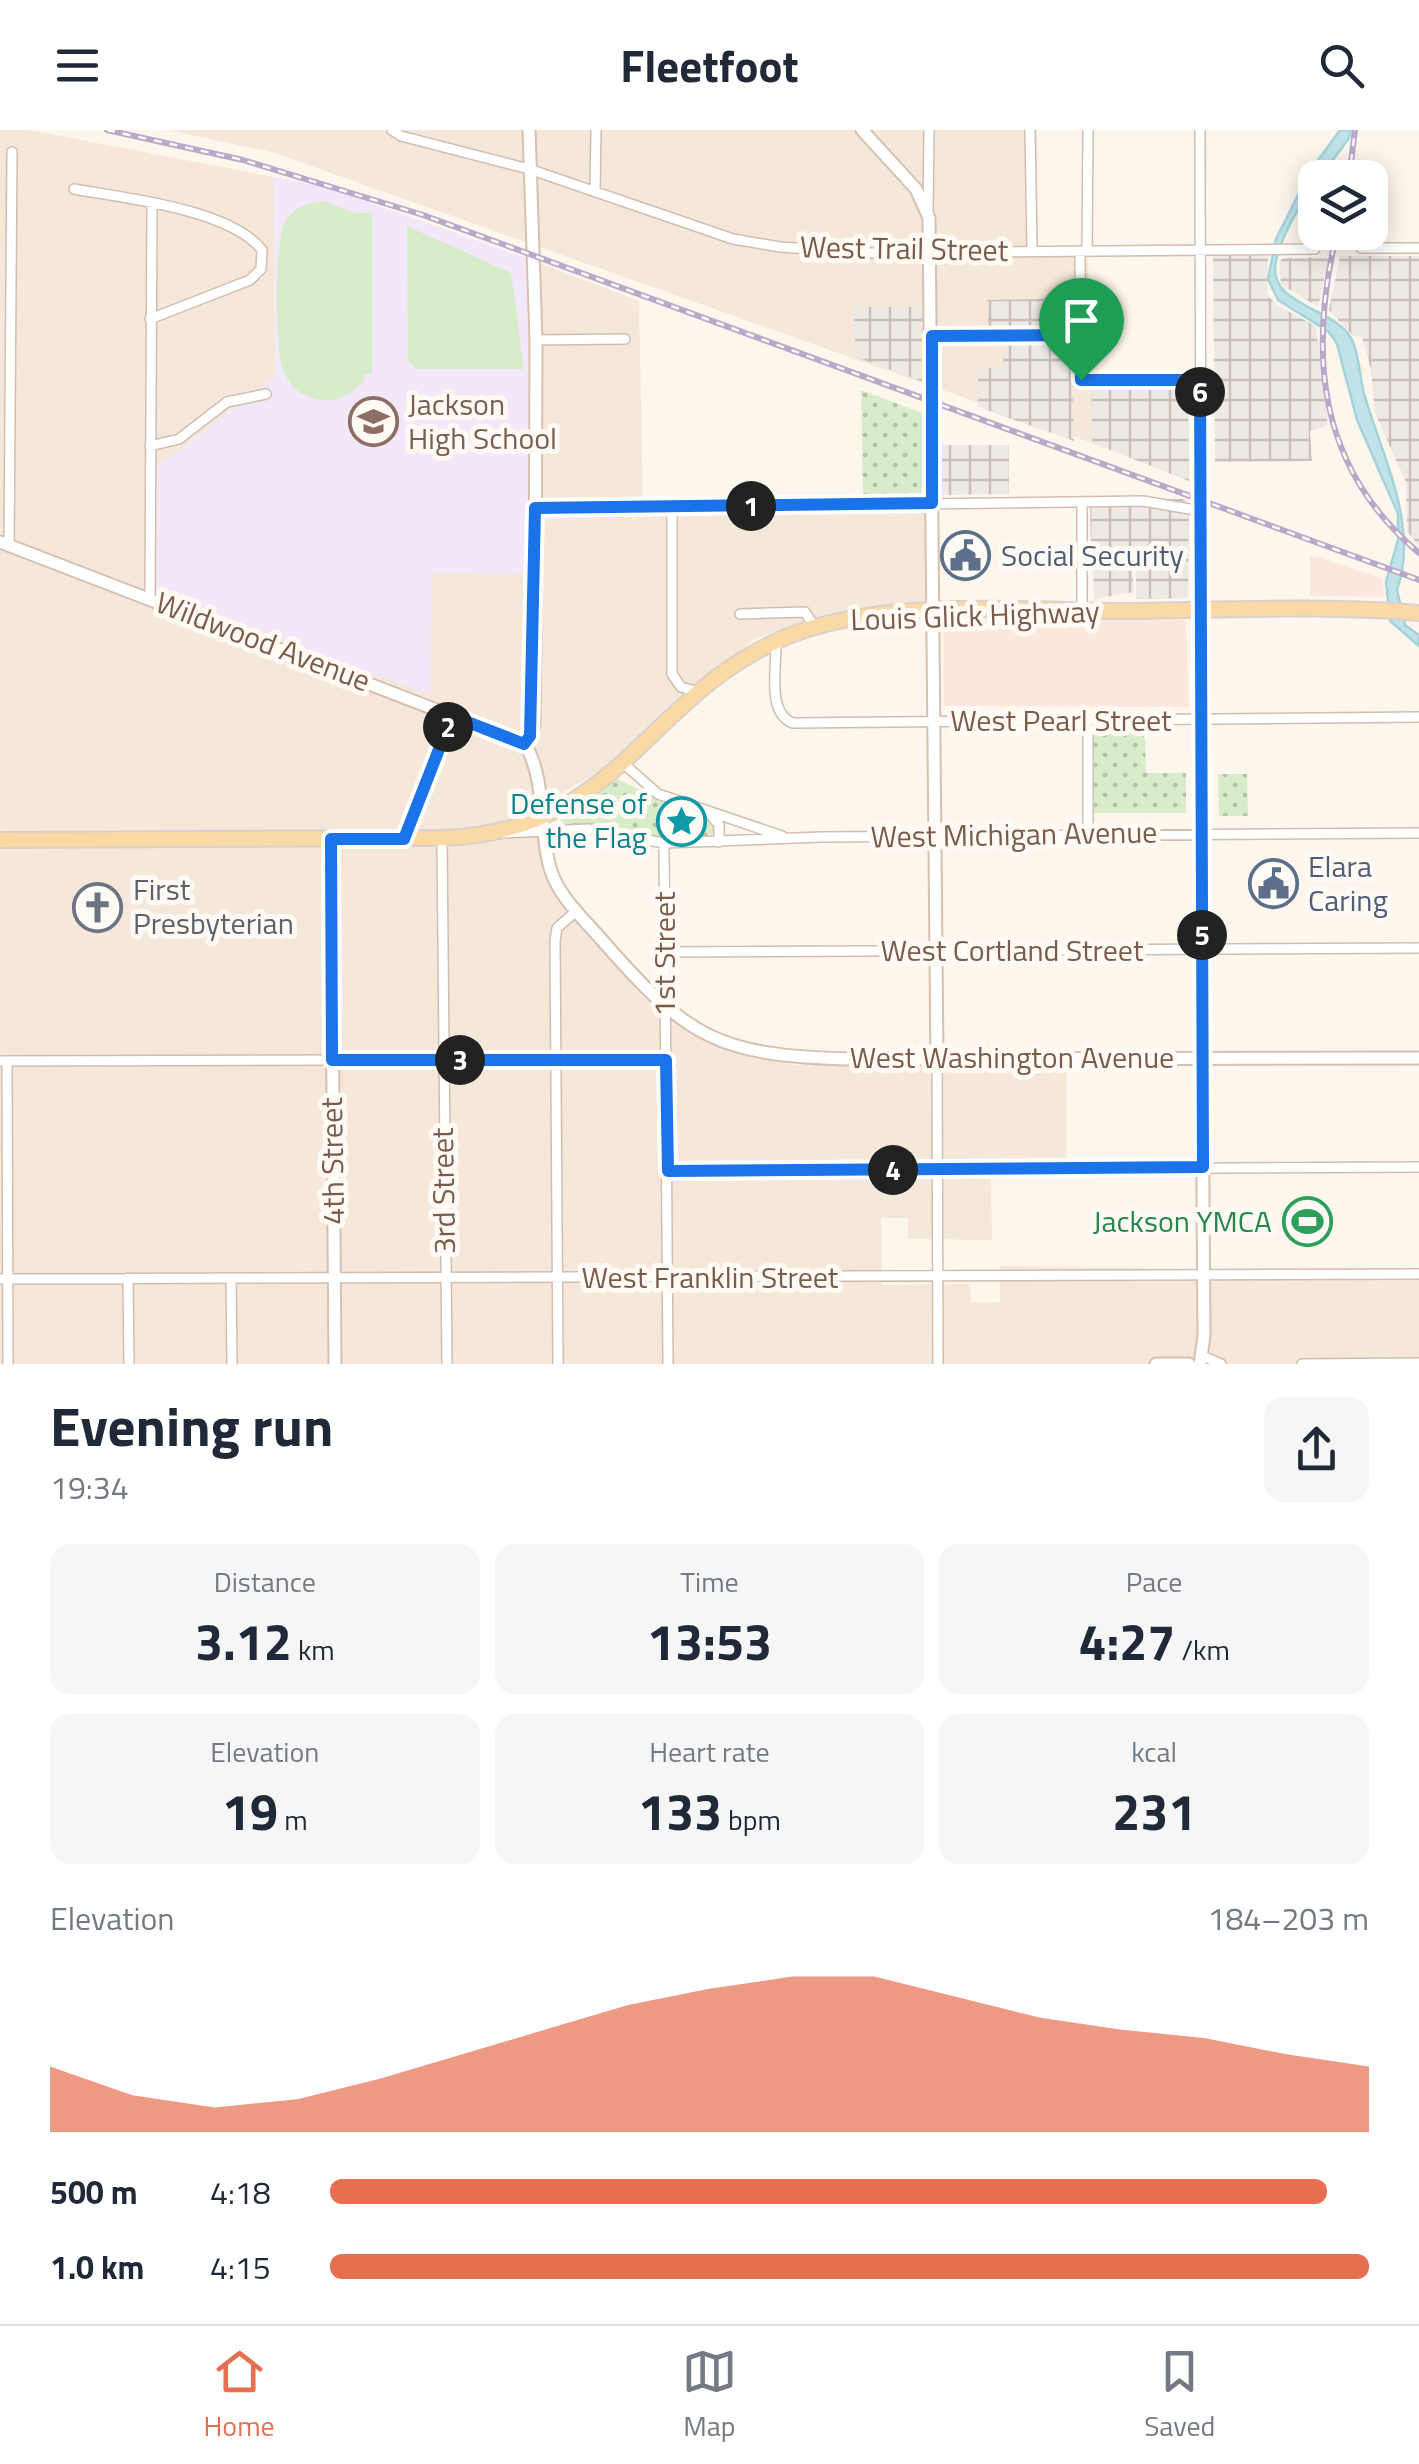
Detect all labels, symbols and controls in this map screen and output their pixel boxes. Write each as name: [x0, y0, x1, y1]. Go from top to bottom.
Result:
text: Fleetfoot: [620, 31, 799, 99]
icon: menu: [50, 38, 105, 93]
icon: search: [1314, 38, 1369, 93]
map controls: [1298, 160, 1388, 250]
button: layers: [1298, 160, 1388, 250]
street label: West Trail Street: [799, 223, 1009, 273]
pin: [1039, 278, 1124, 381]
icon: arrive: [1054, 293, 1109, 348]
pin: 6: [1175, 367, 1225, 417]
text: 6: [1192, 370, 1208, 413]
place label: Jackson High School: [408, 381, 557, 461]
school or university icon: Jackson High School: [347, 396, 399, 448]
pin: 1: [726, 481, 776, 531]
text: 1: [743, 484, 759, 527]
public building icon: Social Security: [940, 530, 992, 582]
place label: Social Security: [1001, 532, 1184, 578]
street label: Wildwood Avenue: [149, 579, 377, 703]
street label: Louis Glick Highway: [850, 588, 1100, 642]
street label: West Pearl Street: [950, 697, 1172, 743]
pin: 2: [423, 702, 473, 752]
text: 2: [440, 705, 456, 748]
place label: Defense of the Flag: [510, 780, 647, 860]
place icon: Defense of the Flag: [656, 795, 708, 847]
street label: West Michigan Avenue: [870, 809, 1158, 859]
place label: Elara Caring: [1308, 843, 1388, 923]
public building icon: Elara Caring: [1247, 858, 1299, 910]
place label: First Presbyterian: [133, 866, 294, 946]
church icon: First Presbyterian: [72, 881, 124, 933]
street label: 1st Street: [641, 891, 687, 1017]
pin: 5: [1177, 910, 1227, 960]
text: 5: [1194, 913, 1210, 956]
street label: West Cortland Street: [881, 927, 1144, 973]
street label: West Washington Avenue: [850, 1034, 1174, 1080]
pin: 3: [435, 1035, 485, 1085]
text: 3: [452, 1038, 468, 1081]
street label: 4th Street: [308, 1096, 356, 1225]
street label: 3rd Street: [419, 1127, 467, 1255]
pin: 4: [868, 1145, 918, 1195]
text: 4: [885, 1148, 901, 1191]
sports icon: Jackson YMCA: [1281, 1196, 1333, 1248]
place label: Jackson YMCA: [1093, 1198, 1272, 1244]
street label: West Franklin Street: [582, 1254, 839, 1300]
text: Evening run: [50, 1384, 333, 1467]
button: share: [1264, 1397, 1369, 1502]
text: 19:34: [50, 1463, 129, 1511]
text: Distance: [214, 1560, 316, 1603]
text: Time: [680, 1560, 739, 1603]
text: Pace: [1126, 1560, 1183, 1603]
text: 3.12: [195, 1603, 292, 1679]
text: 13:53: [647, 1603, 772, 1679]
text: 4:27: [1078, 1603, 1175, 1679]
text: km: [292, 1628, 335, 1671]
text: /km: [1175, 1628, 1230, 1671]
text: Elevation: [210, 1730, 319, 1773]
text: Heart rate: [649, 1730, 770, 1773]
text: kcal: [1131, 1730, 1177, 1773]
text: 19: [222, 1773, 278, 1849]
text: 133: [638, 1773, 722, 1849]
text: 231: [1112, 1773, 1196, 1849]
text: m: [278, 1798, 308, 1841]
text: bpm: [722, 1798, 781, 1841]
text: Elevation: [50, 1894, 174, 1942]
text: 184–203 m: [1207, 1894, 1369, 1942]
text: 500 m: [50, 2168, 138, 2216]
text: 4:18: [210, 2168, 271, 2216]
text: 1.0 km: [50, 2243, 144, 2291]
text: 4:15: [210, 2243, 271, 2291]
tab: Home: [204, 2344, 275, 2447]
tab: Map: [682, 2344, 737, 2447]
tab: Saved: [1144, 2344, 1215, 2447]

